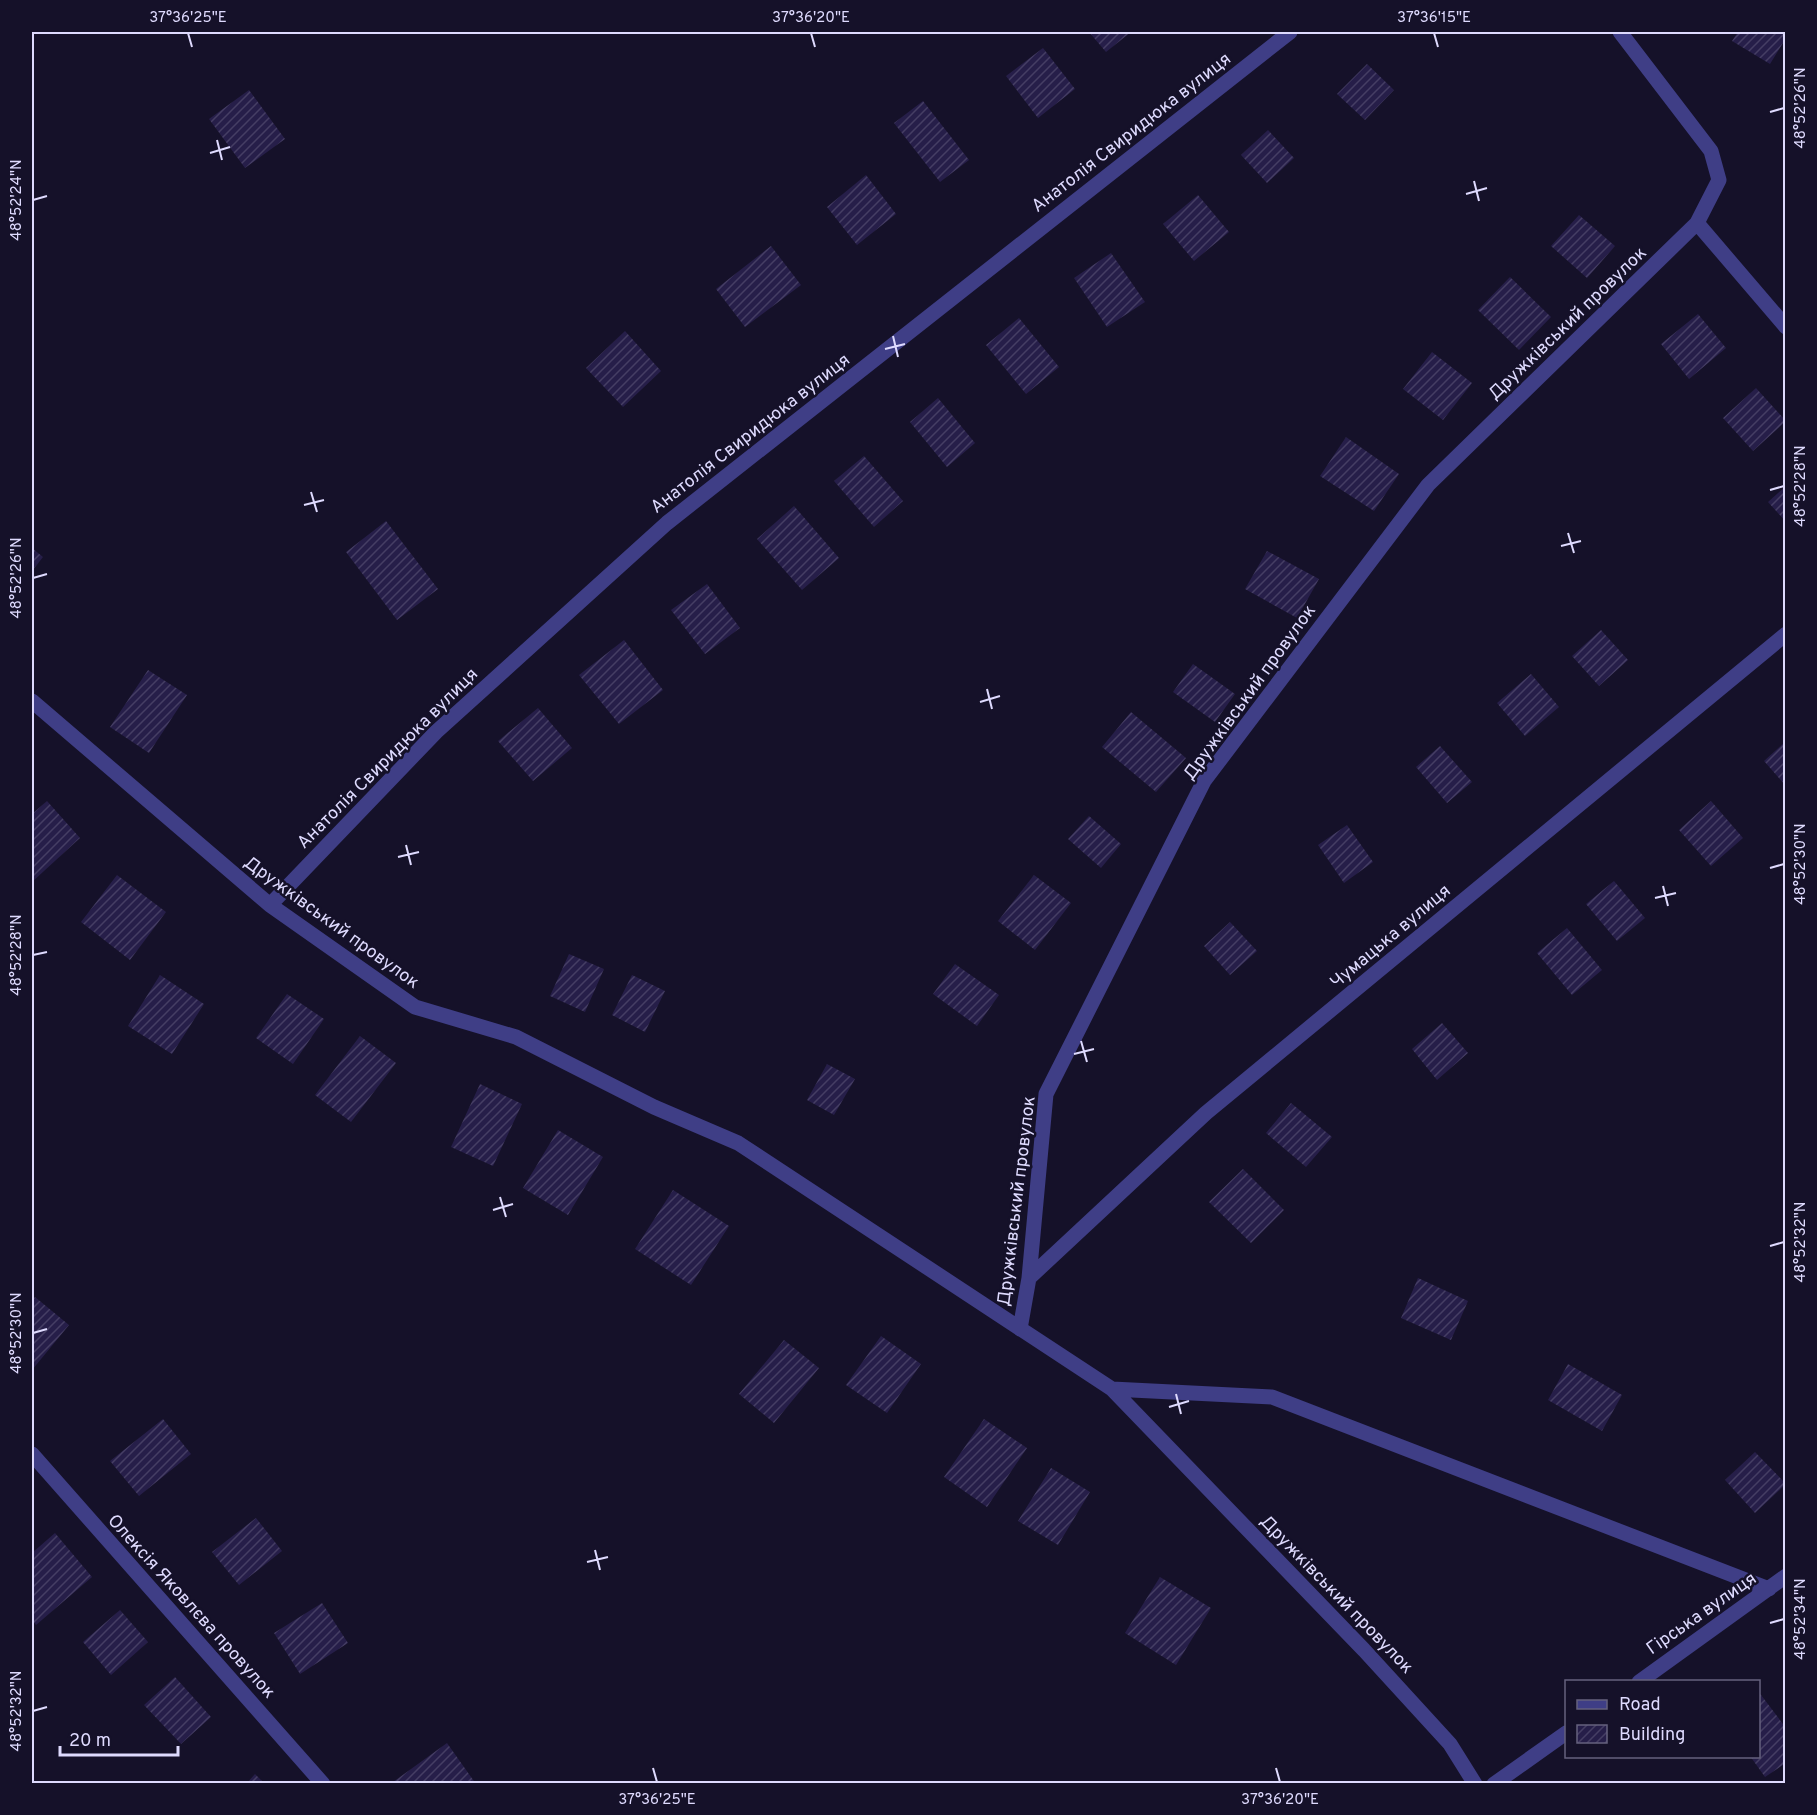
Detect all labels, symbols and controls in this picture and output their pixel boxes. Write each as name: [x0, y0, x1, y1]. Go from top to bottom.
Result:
text: 37°36'25"E: [149, 9, 227, 28]
text: 37°36'20"E: [772, 9, 850, 28]
text: 37°36'15"E: [1397, 9, 1471, 28]
street label: Анатолія Свиридюка вулиця: [1028, 48, 1236, 218]
text: 48°52'26"N: [1792, 67, 1811, 149]
text: 48°52'24"N: [8, 159, 27, 241]
street label: Дружківський провулок: [1484, 242, 1652, 406]
street label: Анатолія Свиридюка вулиця: [647, 349, 855, 519]
text: 48°52'28"N: [1792, 445, 1811, 527]
text: 48°52'26"N: [8, 537, 27, 619]
street label: Дружківський провулок: [1179, 601, 1322, 785]
street label: Анатолія Свиридюка вулиця: [293, 664, 484, 855]
text: 48°52'30"N: [1792, 823, 1811, 905]
street label: Дружківський провулок: [239, 852, 423, 995]
street label: Чумацька вулиця: [1326, 880, 1456, 994]
text: 48°52'28"N: [8, 914, 27, 996]
street label: Дружківський провулок: [993, 1095, 1042, 1308]
text: 48°52'32"N: [1792, 1202, 1811, 1282]
text: 48°52'30"N: [8, 1292, 27, 1374]
street label: Олексія Яковлєва провулок: [102, 1510, 280, 1704]
street label: Дружківський провулок: [1254, 1511, 1418, 1679]
street label: Гірська вулиця: [1642, 1568, 1762, 1661]
text: 48°52'34"N: [1792, 1578, 1811, 1660]
text: 48°52'32"N: [8, 1671, 27, 1751]
legend: [1565, 1680, 1760, 1758]
text: Road: [1619, 1694, 1661, 1717]
scale bar: [60, 1719, 178, 1757]
text: Building: [1619, 1724, 1685, 1747]
text: 20 m: [69, 1730, 111, 1753]
text: 37°36'25"E: [618, 1791, 696, 1810]
text: 37°36'20"E: [1241, 1791, 1319, 1810]

